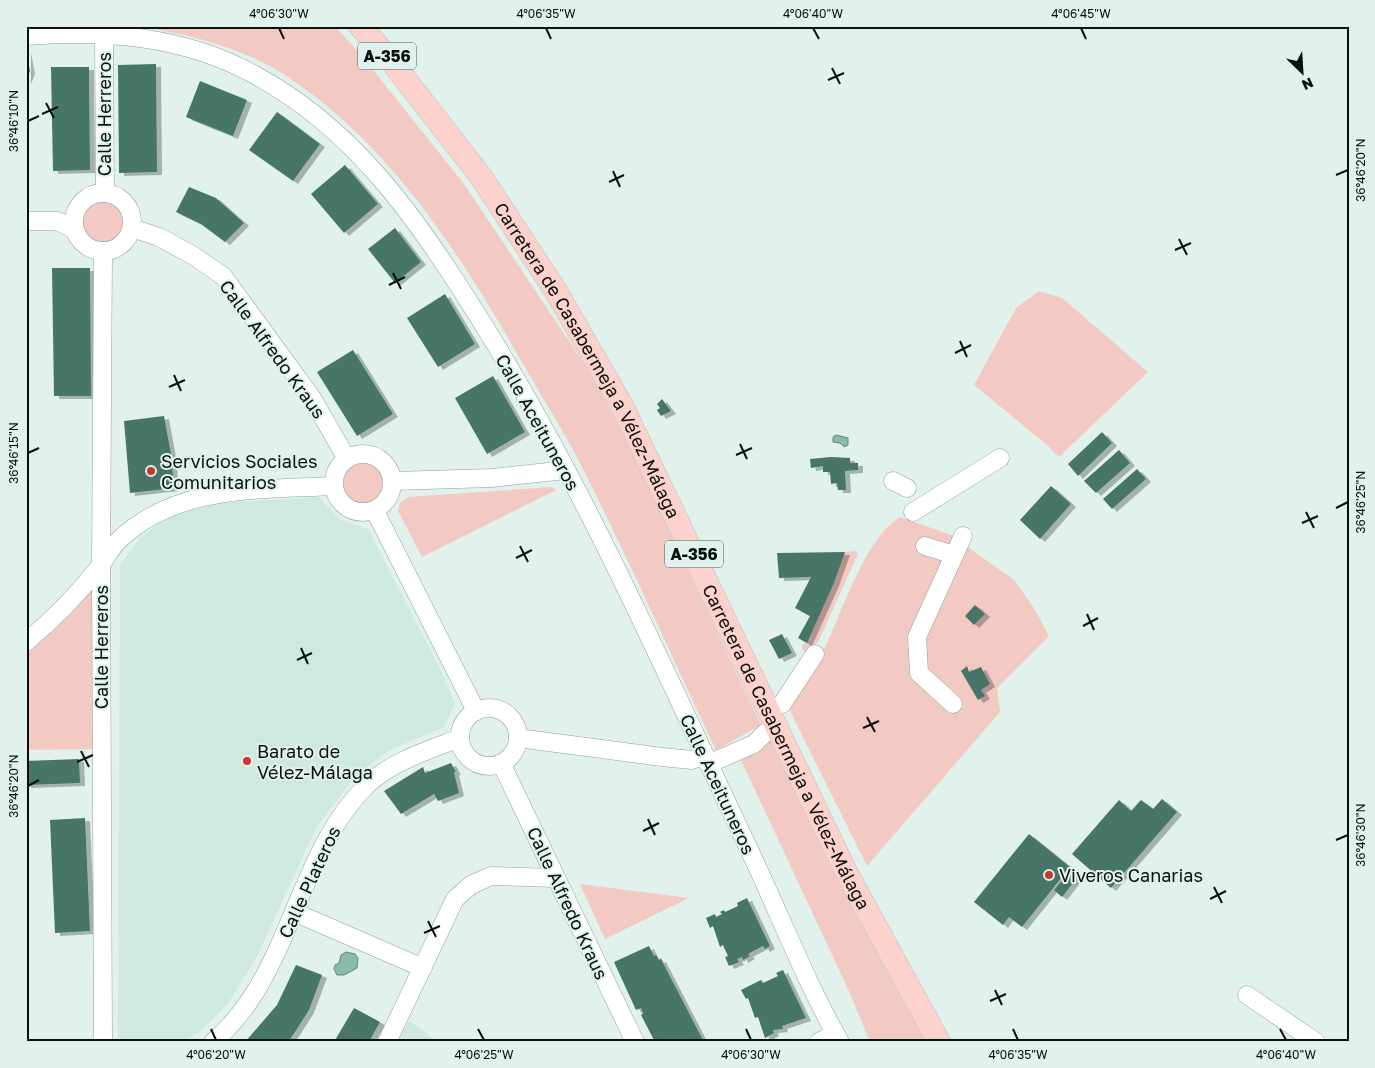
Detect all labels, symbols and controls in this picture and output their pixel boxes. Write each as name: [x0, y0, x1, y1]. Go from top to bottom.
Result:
text: 4°06'30"W: [249, 6, 309, 21]
text: 4°06'35"W: [516, 6, 576, 21]
text: 4°06'40"W: [783, 6, 843, 21]
text: 4°06'45"W: [1051, 6, 1111, 21]
road number: A-356: [358, 42, 416, 70]
north arrow: [1278, 48, 1328, 98]
street label: Calle Herreros: [93, 52, 115, 176]
text: N: [1299, 74, 1316, 94]
text: 36°46'10"N: [6, 90, 21, 152]
text: 36°46'20"N: [1353, 138, 1368, 202]
street label: Carretera de Casabermeja a Vélez-Málaga: [490, 198, 685, 522]
street label: Calle Alfredo Kraus: [215, 275, 331, 423]
street label: Calle Aceituneros: [491, 350, 585, 494]
text: 36°46'15"N: [6, 422, 21, 484]
place label: Servicios Sociales Comunitarios: [161, 450, 318, 493]
marker: Servicios Sociales Comunitarios: [145, 465, 157, 477]
text: 36°46'25"N: [1353, 471, 1368, 533]
road number: A-356: [665, 540, 723, 568]
street label: Carretera de Casabermeja a Vélez-Málaga: [698, 580, 875, 913]
street label: Calle Herreros: [90, 585, 112, 709]
street label: Calle Aceituneros: [676, 710, 760, 858]
place label: Barato de Vélez-Málaga: [257, 740, 373, 783]
text: 36°46'20"N: [6, 754, 21, 818]
marker: Barato de Vélez-Málaga: [241, 755, 253, 767]
text: 36°46'30"N: [1353, 803, 1368, 867]
street label: Calle Plateros: [273, 822, 345, 942]
street label: Calle Alfredo Kraus: [523, 823, 613, 983]
place label: Viveros Canarias: [1059, 864, 1203, 886]
marker: Viveros Canarias: [1043, 869, 1055, 881]
text: 4°06'20"W: [186, 1047, 246, 1062]
text: 4°06'25"W: [454, 1047, 514, 1062]
text: 4°06'30"W: [721, 1047, 781, 1062]
text: 4°06'35"W: [988, 1047, 1048, 1062]
text: 4°06'40"W: [1256, 1047, 1316, 1062]

